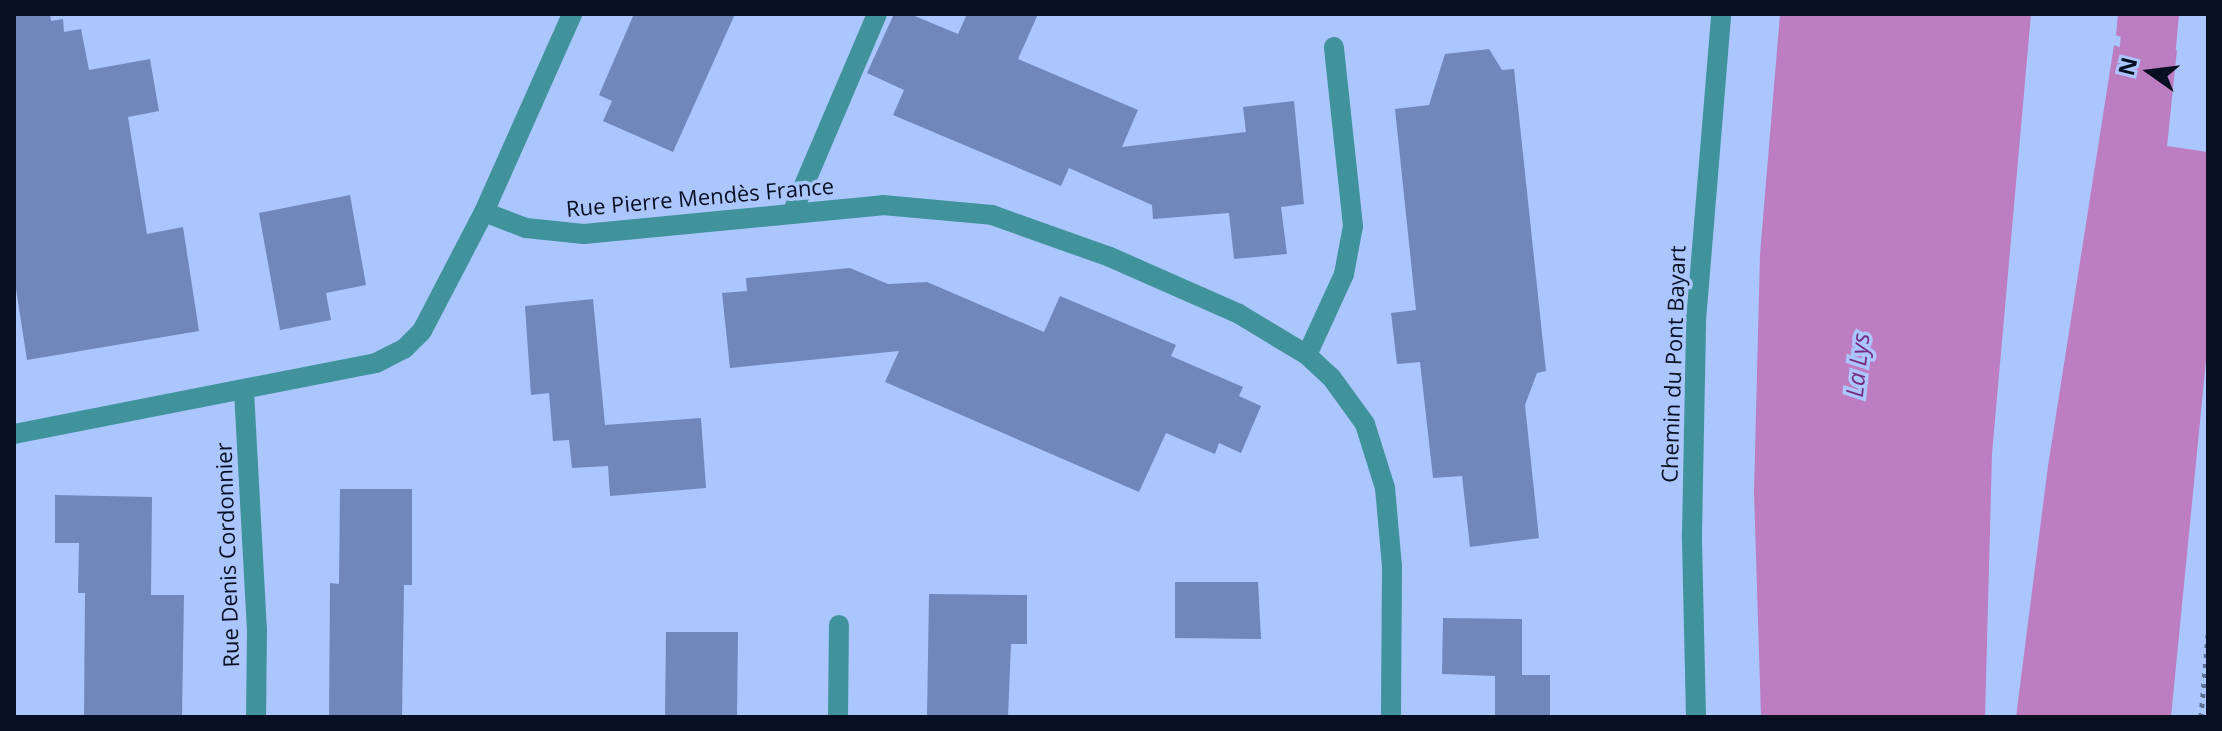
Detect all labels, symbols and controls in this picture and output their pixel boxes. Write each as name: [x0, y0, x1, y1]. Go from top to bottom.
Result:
north arrow: [2110, 32, 2190, 112]
text: N: [2110, 54, 2143, 79]
street label: Rue Pierre Mendès France: [565, 172, 835, 222]
street label: Chemin du Pont Bayart: [1656, 245, 1690, 483]
water label: La Lys: [1839, 332, 1875, 398]
street label: Rue Denis Cordonnier: [210, 442, 244, 668]

